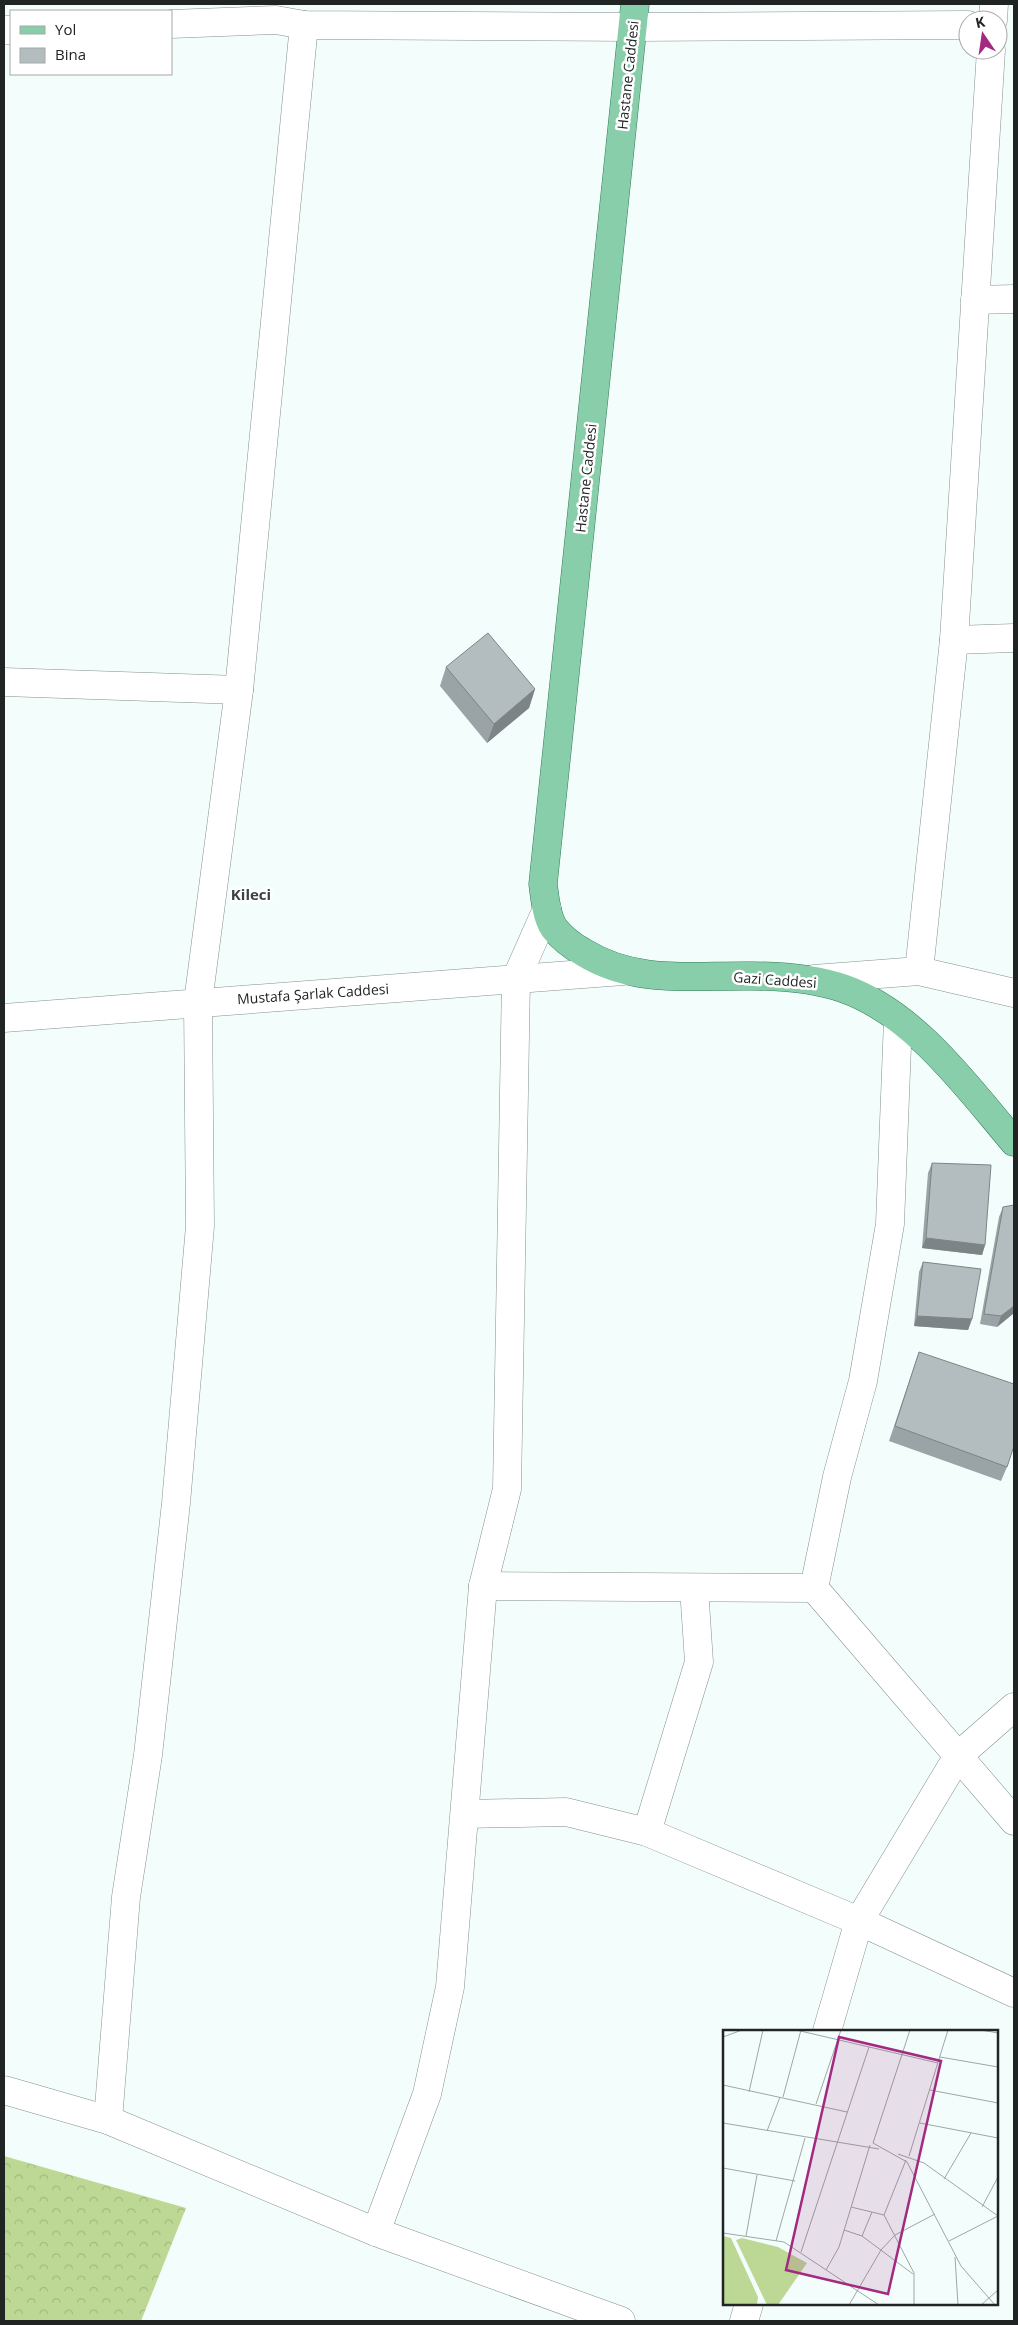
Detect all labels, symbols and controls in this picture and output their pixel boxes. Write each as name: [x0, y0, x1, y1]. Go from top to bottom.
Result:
legend: [10, 10, 172, 75]
north arrow: [958, 10, 1008, 60]
text: K: [973, 11, 987, 32]
text: Yol: [55, 19, 76, 39]
street label: Hastane Caddesi: [612, 20, 643, 130]
text: Bina: [55, 44, 86, 64]
street label: Hastane Caddesi: [570, 423, 601, 533]
district label: Kileci: [231, 884, 271, 904]
street label: Gazi Caddesi: [733, 967, 817, 992]
street label: Mustafa Şarlak Caddesi: [236, 979, 389, 1008]
inset map: [723, 2030, 998, 2305]

